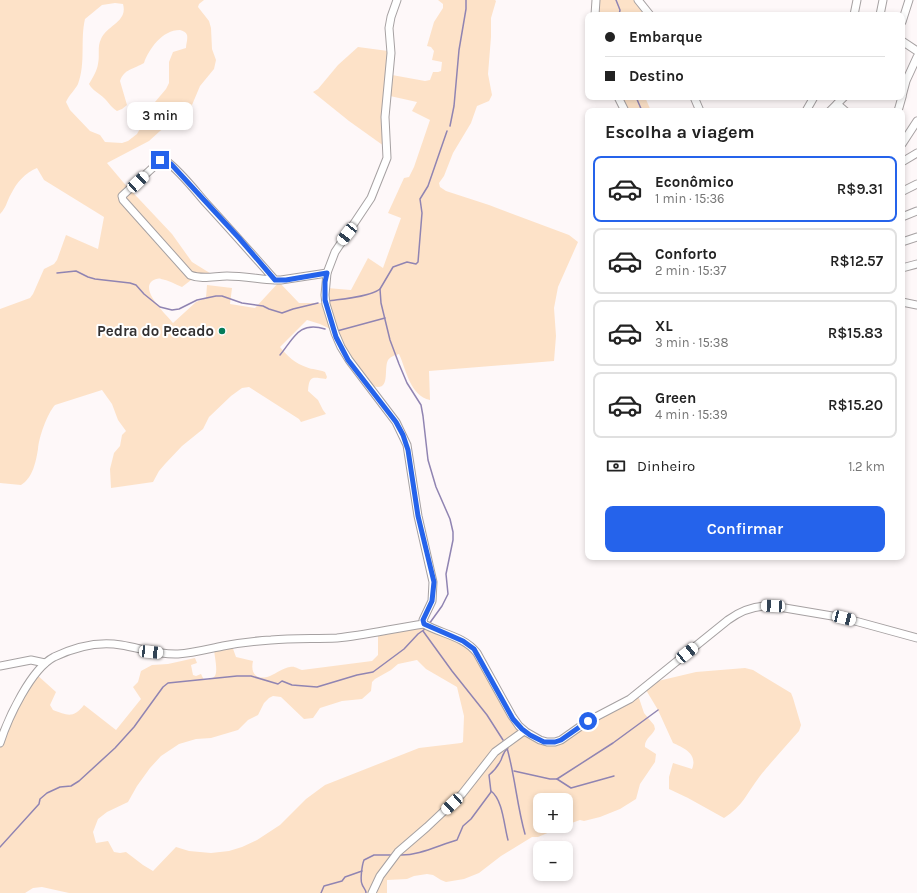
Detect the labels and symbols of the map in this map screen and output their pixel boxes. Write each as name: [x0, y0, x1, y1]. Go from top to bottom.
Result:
callout: 3 min: [127, 102, 193, 130]
route end: [151, 151, 169, 169]
car: [125, 169, 151, 195]
car: [335, 221, 359, 247]
place label: Pedra do Pecado: [97, 322, 214, 340]
marker: Pedra do Pecado: [217, 326, 227, 336]
car: [761, 599, 785, 613]
car: [831, 609, 857, 627]
car: [674, 641, 700, 665]
car: [138, 645, 164, 659]
route start: [579, 712, 597, 730]
car: [439, 791, 465, 817]

